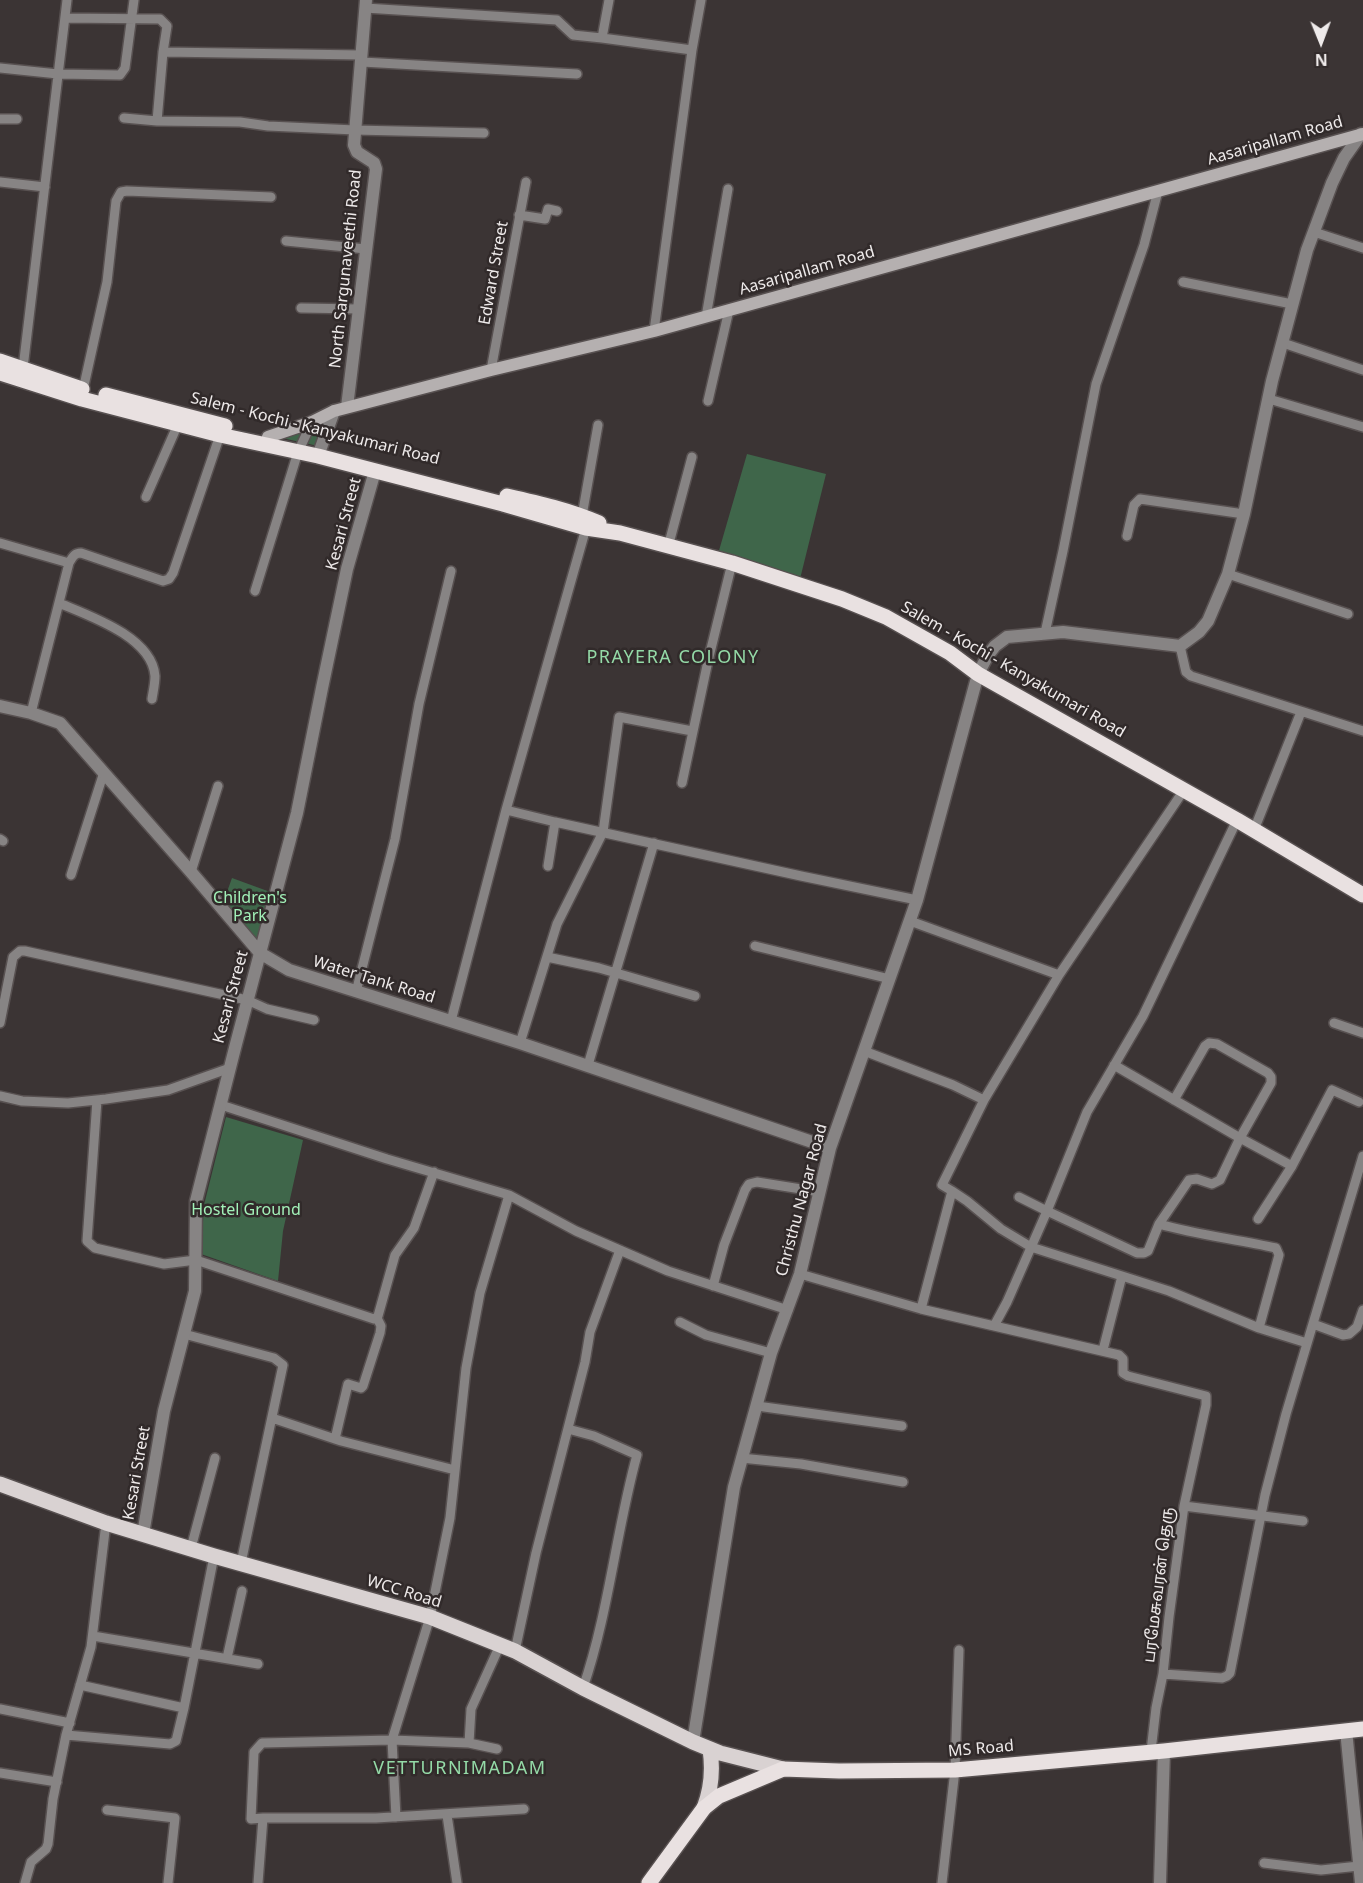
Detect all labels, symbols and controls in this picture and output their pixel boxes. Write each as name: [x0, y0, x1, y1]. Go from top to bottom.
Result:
north arrow: [1291, 12, 1351, 72]
text: N: [1315, 49, 1328, 71]
street label: Aasaripallam Road: [1205, 112, 1345, 170]
street label: North Sargunaveethi Road: [326, 169, 366, 369]
street label: Edward Street: [475, 220, 513, 326]
street label: Aasaripallam Road: [737, 242, 877, 300]
street label: Salem - Kochi - Kanyakumari Road: [189, 389, 441, 469]
street label: Kesari Street: [322, 476, 366, 572]
street label: Salem - Kochi - Kanyakumari Road: [897, 598, 1129, 742]
district label: PRAYERA COLONY: [586, 647, 760, 669]
park label: Children's Park: [213, 888, 287, 926]
street label: Kesari Street: [209, 949, 253, 1045]
street label: Water Tank Road: [311, 952, 437, 1008]
street label: Christhu Nagar Road: [772, 1122, 832, 1278]
park label: Hostel Ground: [191, 1200, 301, 1220]
street label: Kesari Street: [119, 1424, 155, 1522]
street label: பரமேசுவரன் தெரு: [1140, 1506, 1178, 1664]
street label: WCC Road: [364, 1572, 444, 1612]
street label: MS Road: [947, 1737, 1015, 1761]
district label: VETTURNIMADAM: [373, 1758, 547, 1780]

